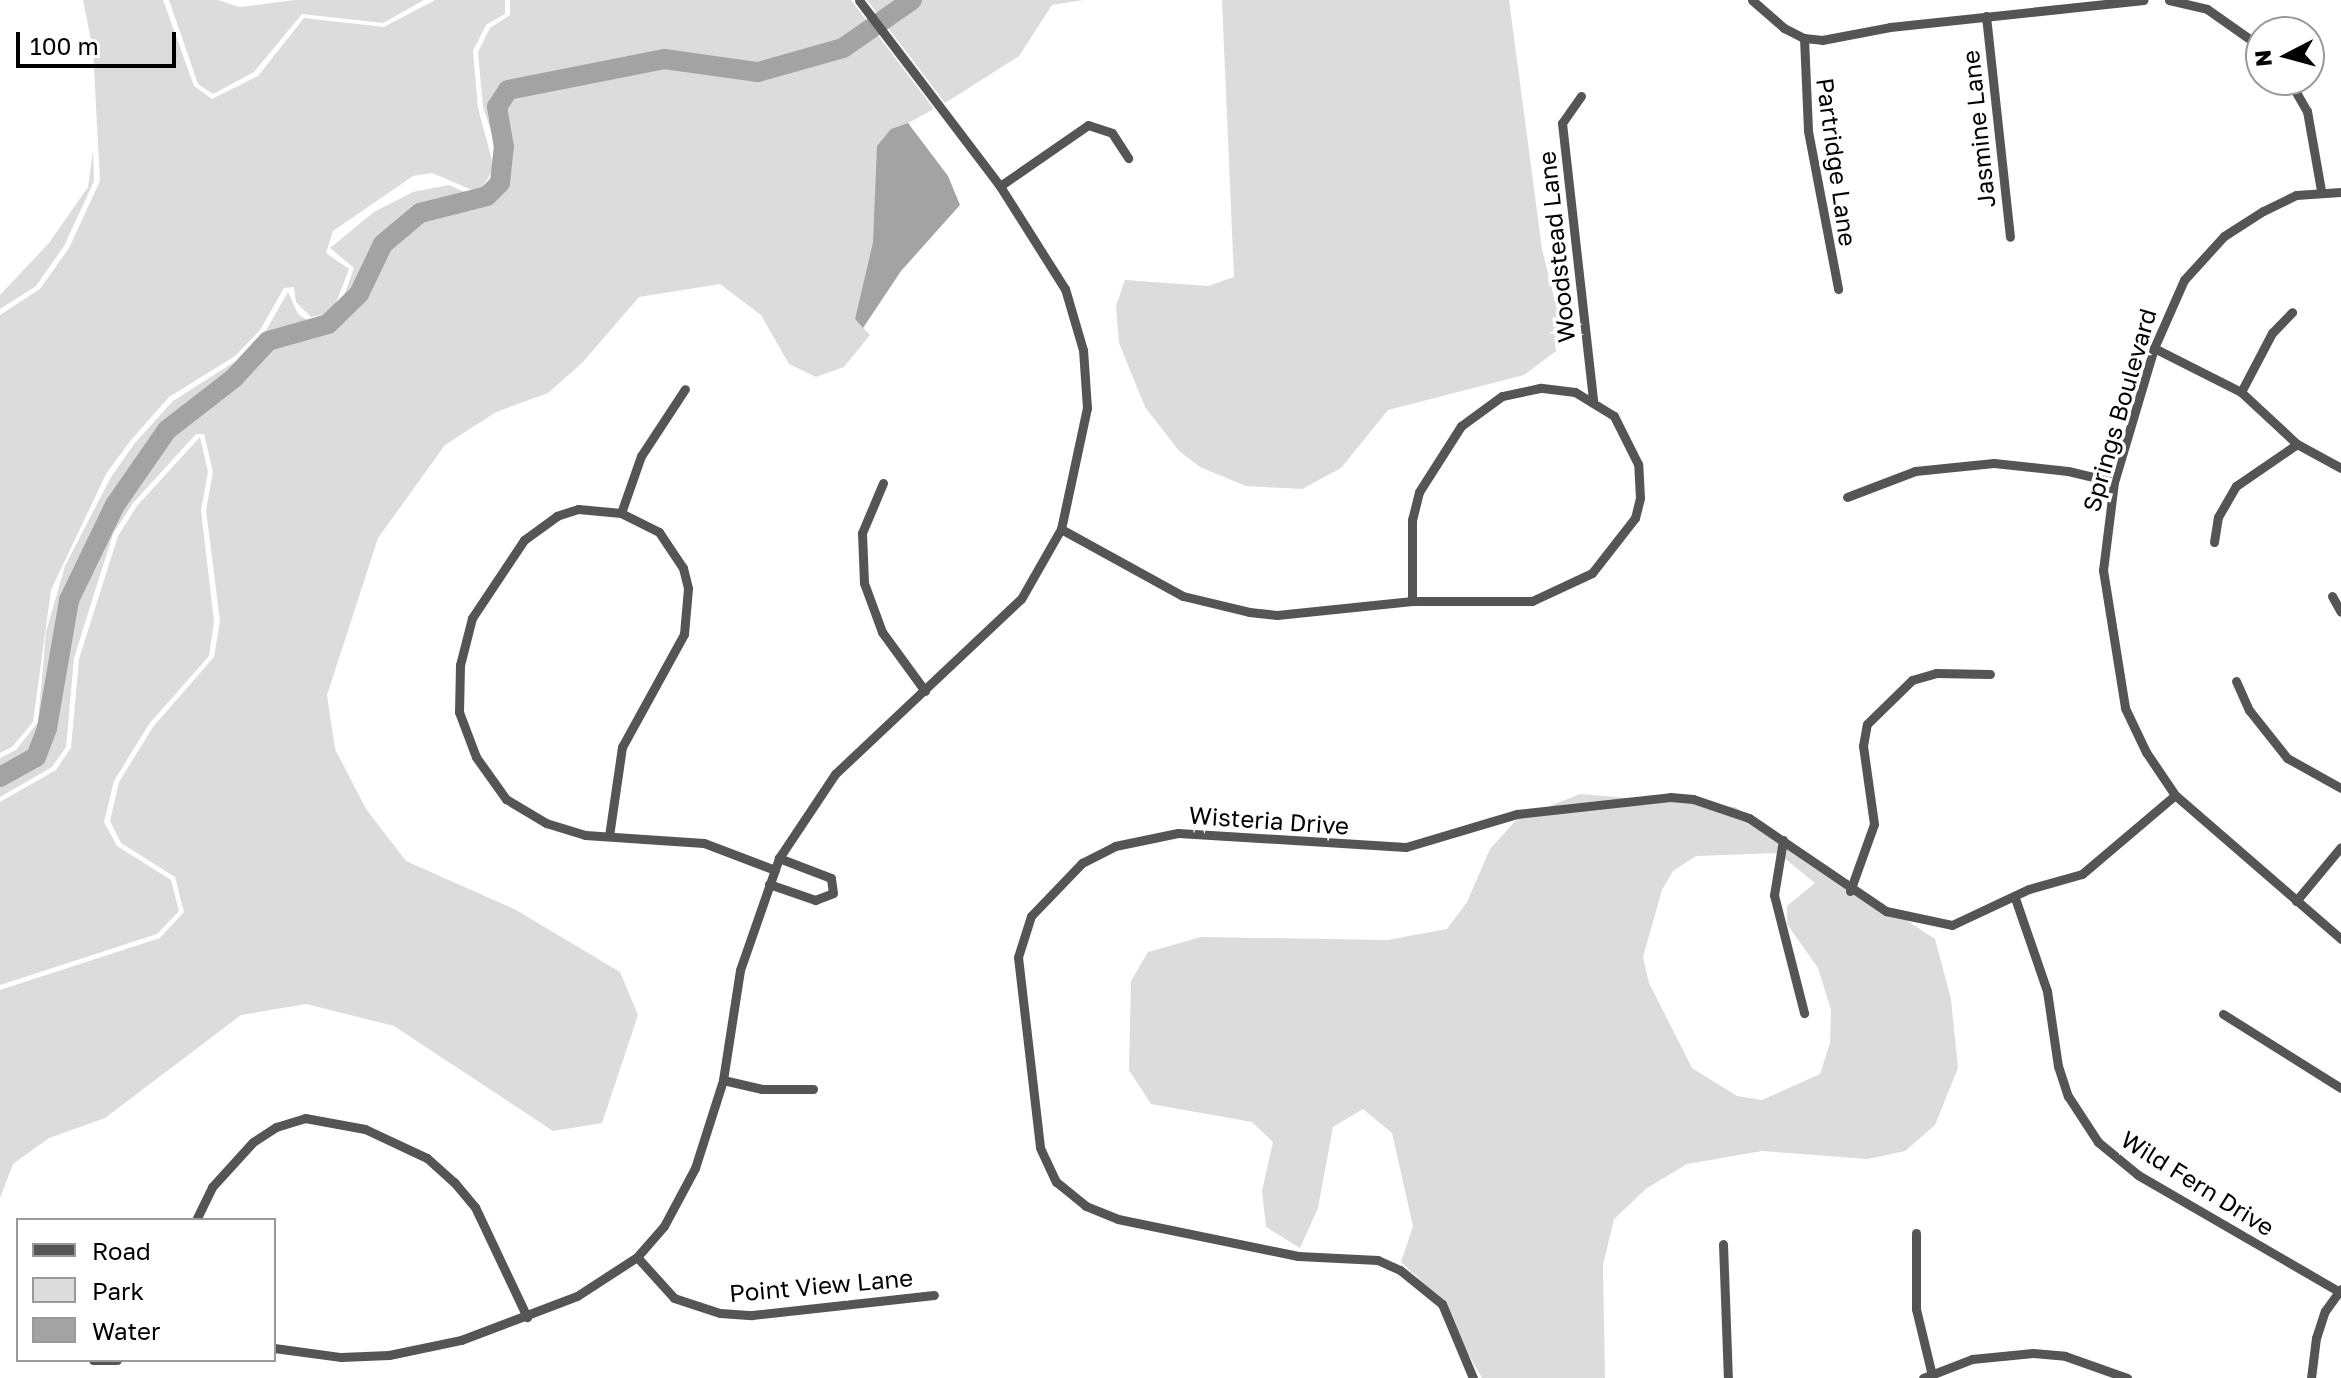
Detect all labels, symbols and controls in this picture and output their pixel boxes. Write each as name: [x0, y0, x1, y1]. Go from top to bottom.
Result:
scale bar: [20, 16, 180, 66]
north arrow: [2245, 16, 2325, 96]
text: 100 m: [30, 31, 99, 60]
street label: Jasmine Lane: [1955, 49, 2001, 209]
text: N: [2248, 49, 2277, 68]
street label: Partridge Lane: [1811, 76, 1863, 248]
street label: Woodstead Lane: [1532, 150, 1580, 344]
street label: Springs Boulevard: [2076, 305, 2162, 515]
street label: Wisteria Drive: [1188, 800, 1350, 840]
street label: Wild Fern Drive: [2116, 1124, 2280, 1242]
legend: [16, 1218, 276, 1362]
text: Road: [92, 1236, 151, 1265]
street label: Point View Lane: [728, 1263, 914, 1307]
text: Park: [92, 1276, 144, 1305]
text: Water: [92, 1316, 160, 1345]

